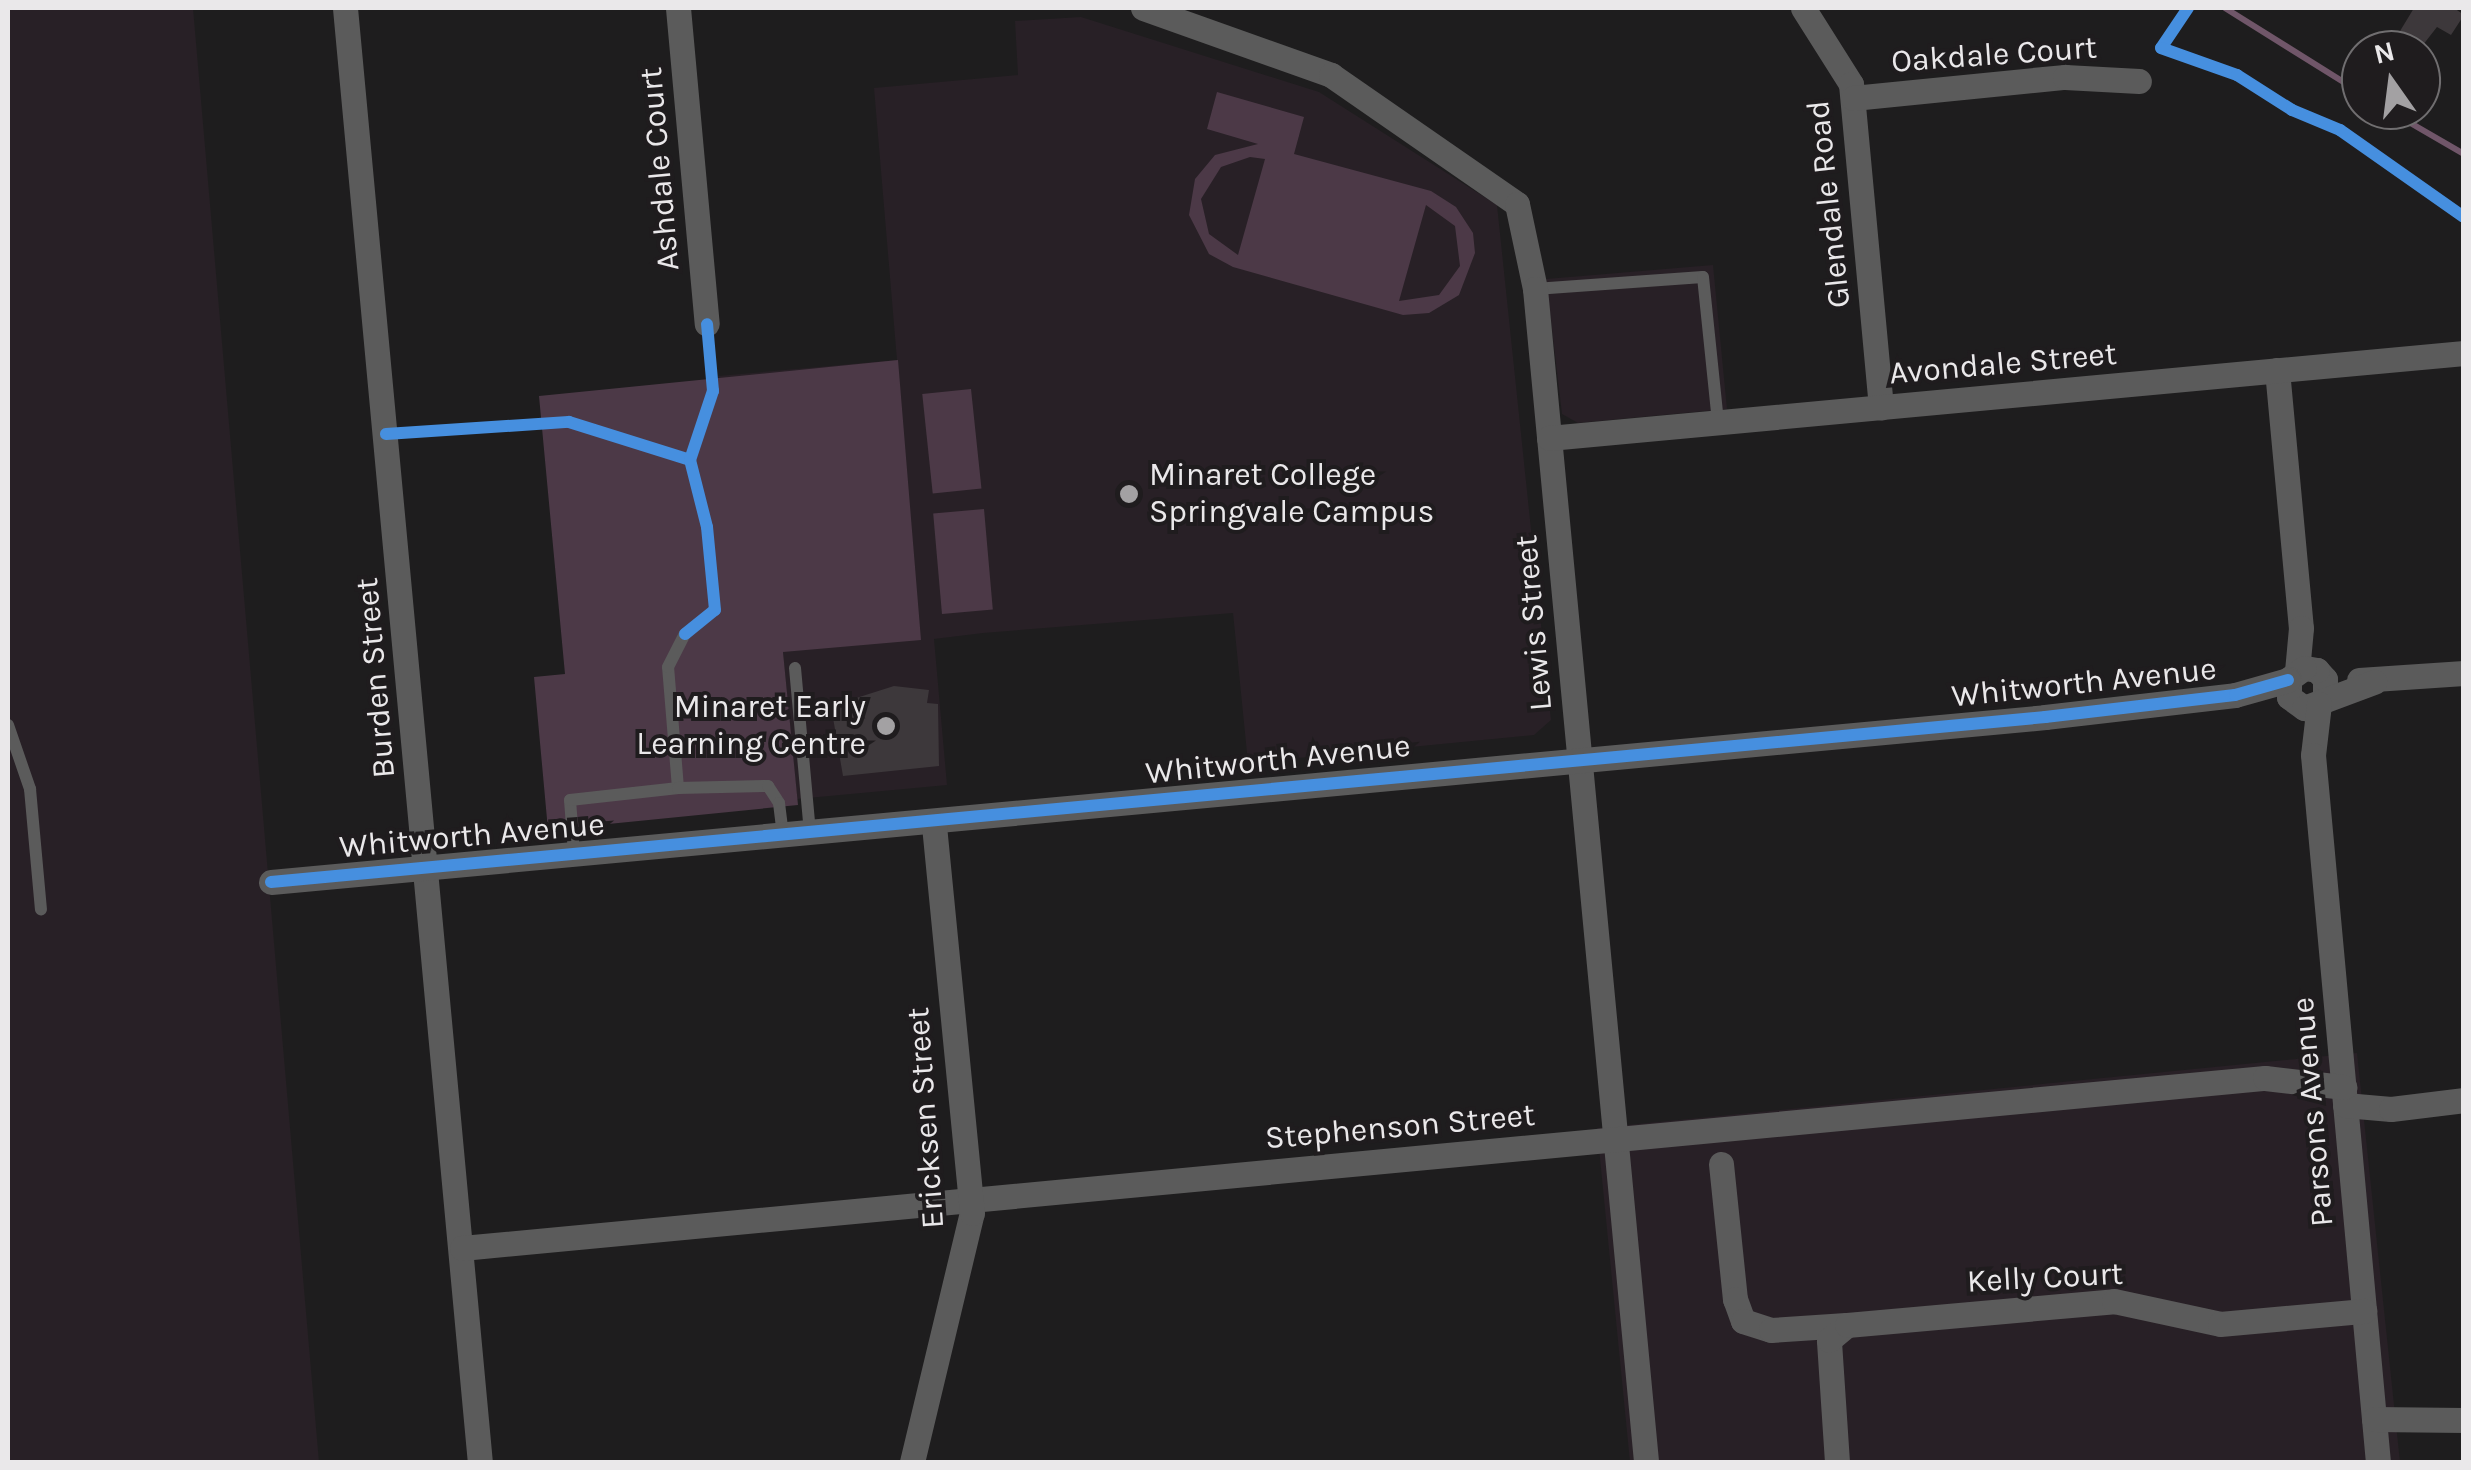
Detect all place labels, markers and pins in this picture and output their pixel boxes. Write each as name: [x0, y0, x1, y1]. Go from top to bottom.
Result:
place label: Minaret College Springvale Campus: [1149, 457, 1434, 532]
marker: Minaret College Springvale Campus: [1118, 483, 1140, 505]
place label: Minaret Early Learning Centre: [636, 689, 866, 764]
marker: Minaret Early Learning Centre: [875, 715, 897, 737]

